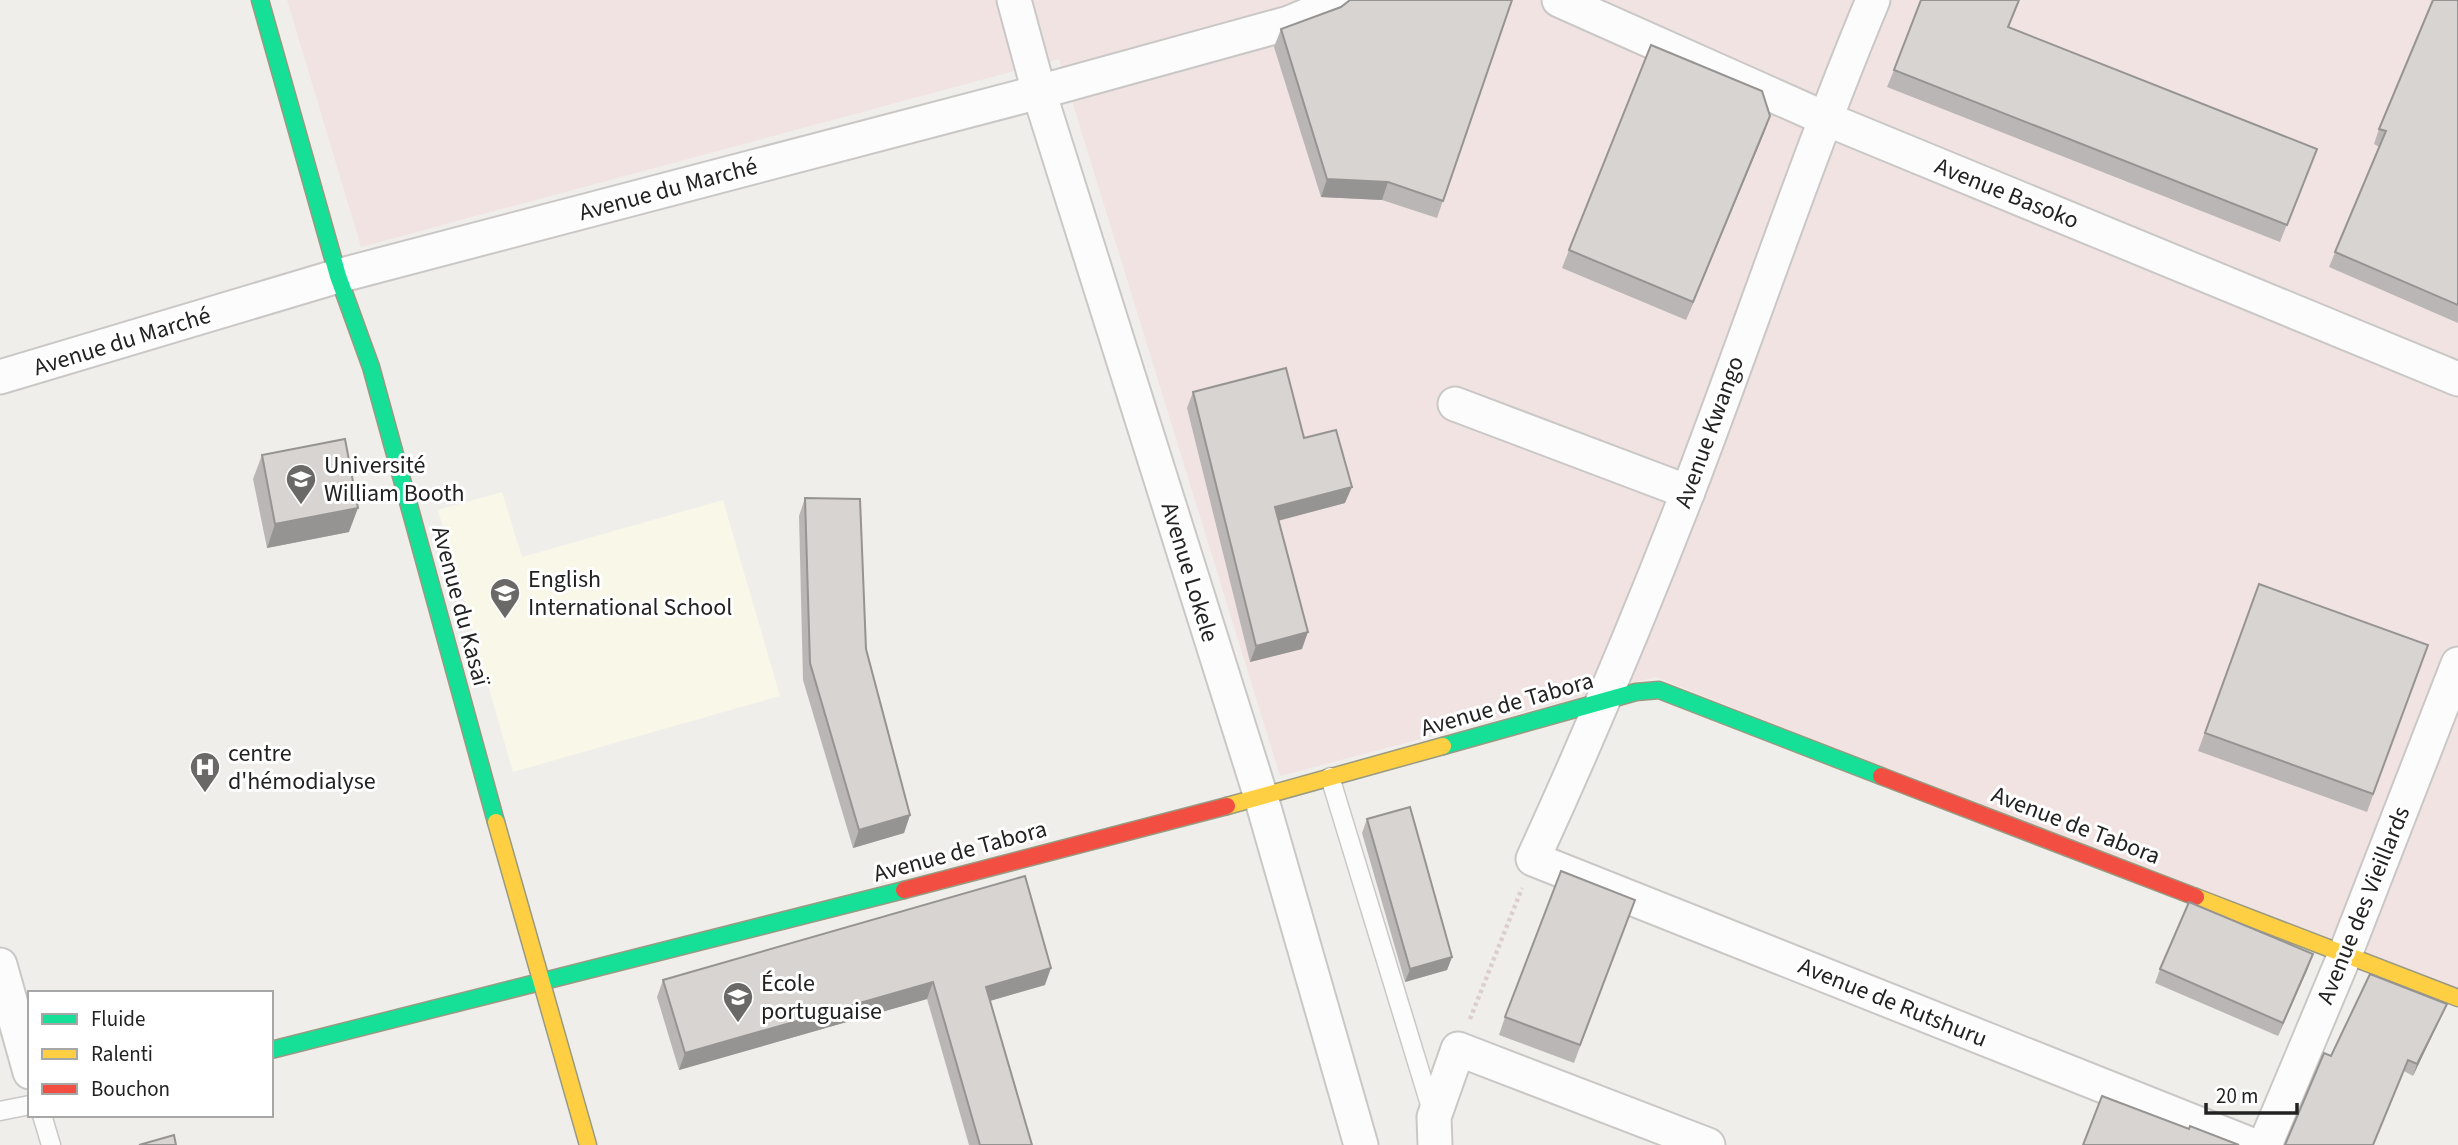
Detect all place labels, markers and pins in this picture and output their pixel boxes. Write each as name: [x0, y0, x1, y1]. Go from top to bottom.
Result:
place label: Université William Booth: [324, 448, 465, 511]
school or university icon: Université William Booth: [284, 462, 318, 506]
place label: English International School: [528, 562, 732, 625]
school or university icon: English International School: [488, 576, 522, 620]
place label: centre d'hémodialyse: [228, 736, 376, 799]
hospital icon: centre d'hémodialyse: [188, 750, 222, 794]
place label: École portuguaise: [761, 966, 882, 1029]
school or university icon: École portuguaise: [721, 980, 755, 1024]

